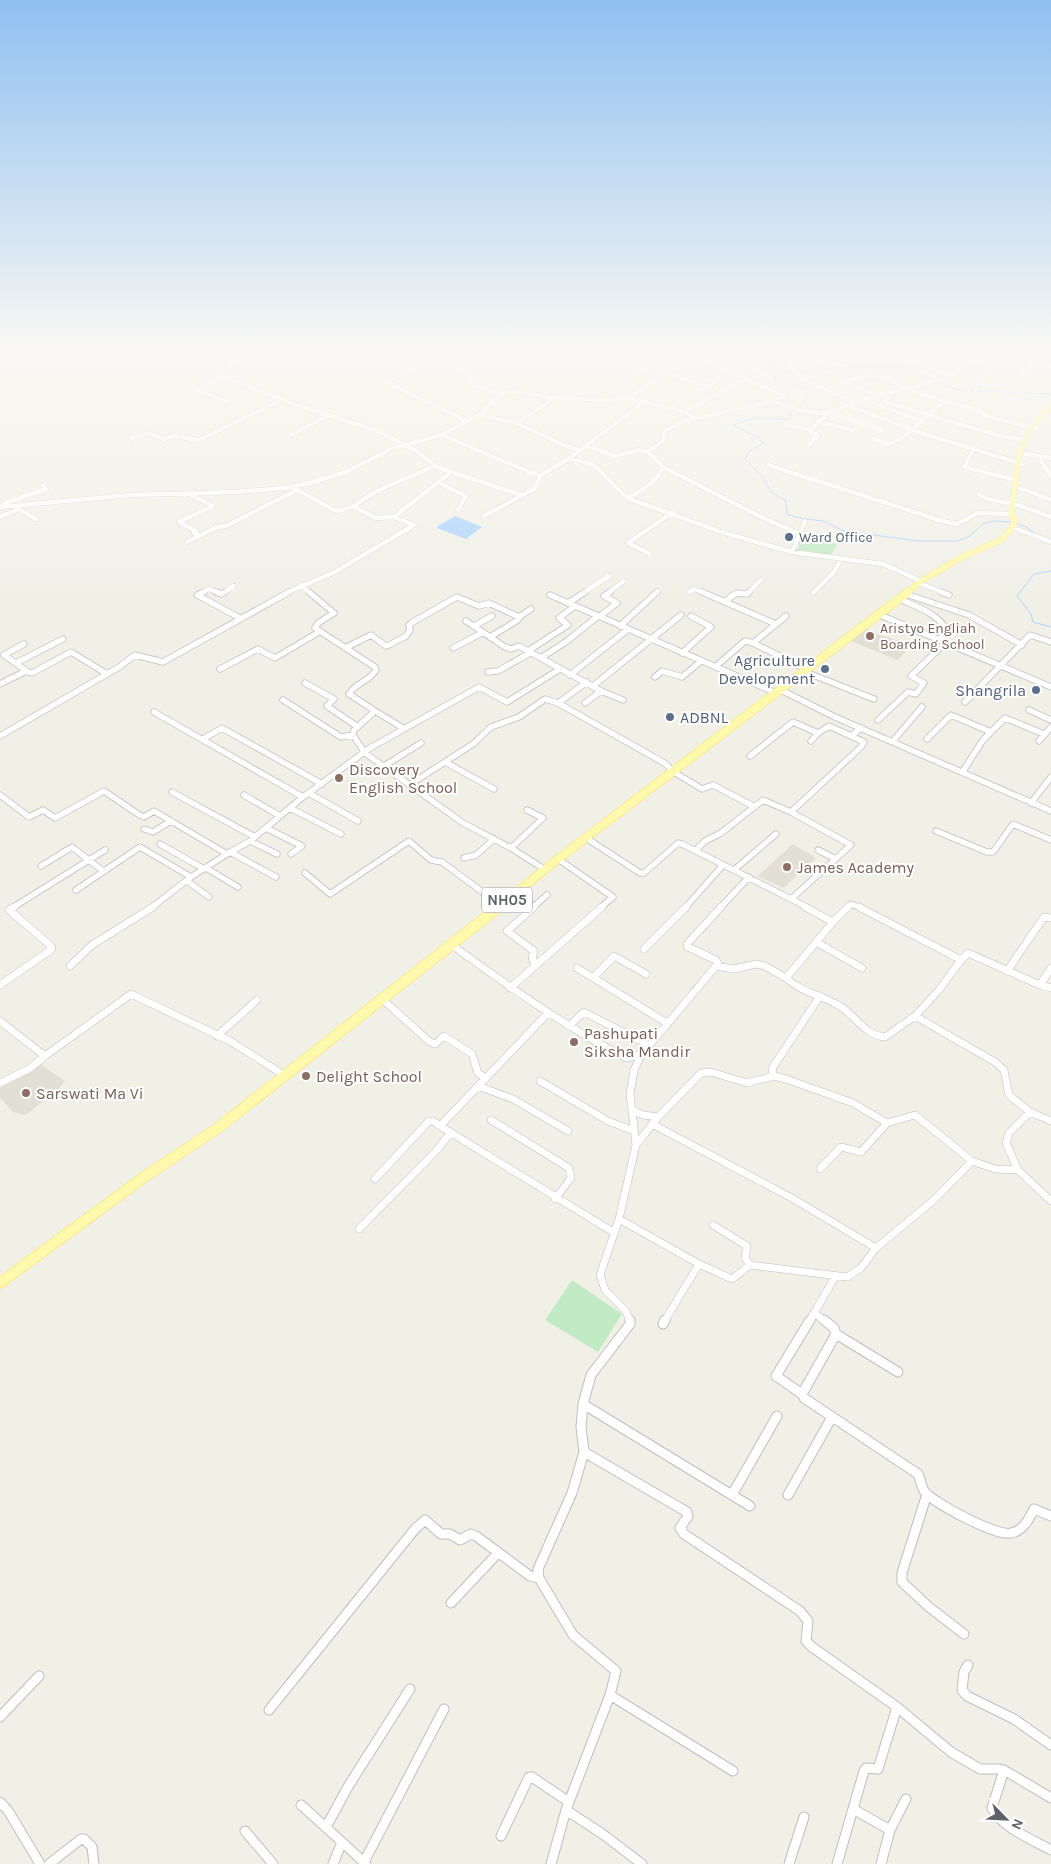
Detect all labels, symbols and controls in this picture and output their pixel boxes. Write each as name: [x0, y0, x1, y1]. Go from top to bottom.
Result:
place label: Ward Office: [799, 529, 873, 546]
marker: Ward Office: [783, 531, 795, 543]
place label: Aristyo Engliah Boarding School: [880, 620, 985, 653]
marker: Aristyo Engliah Boarding School: [864, 630, 876, 642]
place label: Agriculture Development: [719, 651, 815, 688]
marker: Agriculture Development: [819, 663, 831, 675]
place label: Shangrila: [955, 681, 1026, 700]
marker: Shangrila: [1030, 684, 1042, 696]
place label: ADBNL: [680, 708, 729, 727]
marker: ADBNL: [664, 711, 676, 723]
place label: Discovery English School: [349, 760, 457, 797]
marker: Discovery English School: [333, 772, 345, 784]
place label: James Academy: [797, 858, 915, 877]
marker: James Academy: [781, 861, 793, 873]
road number: NH05: [482, 888, 532, 912]
place label: Pashupati Siksha Mandir: [584, 1024, 690, 1061]
marker: Pashupati Siksha Mandir: [568, 1036, 580, 1048]
place label: Delight School: [316, 1067, 422, 1086]
marker: Delight School: [300, 1070, 312, 1082]
place label: Sarswati Ma Vi: [36, 1084, 144, 1103]
marker: Sarswati Ma Vi: [20, 1087, 32, 1099]
north arrow: [981, 1794, 1031, 1844]
text: N: [1008, 1816, 1027, 1832]

